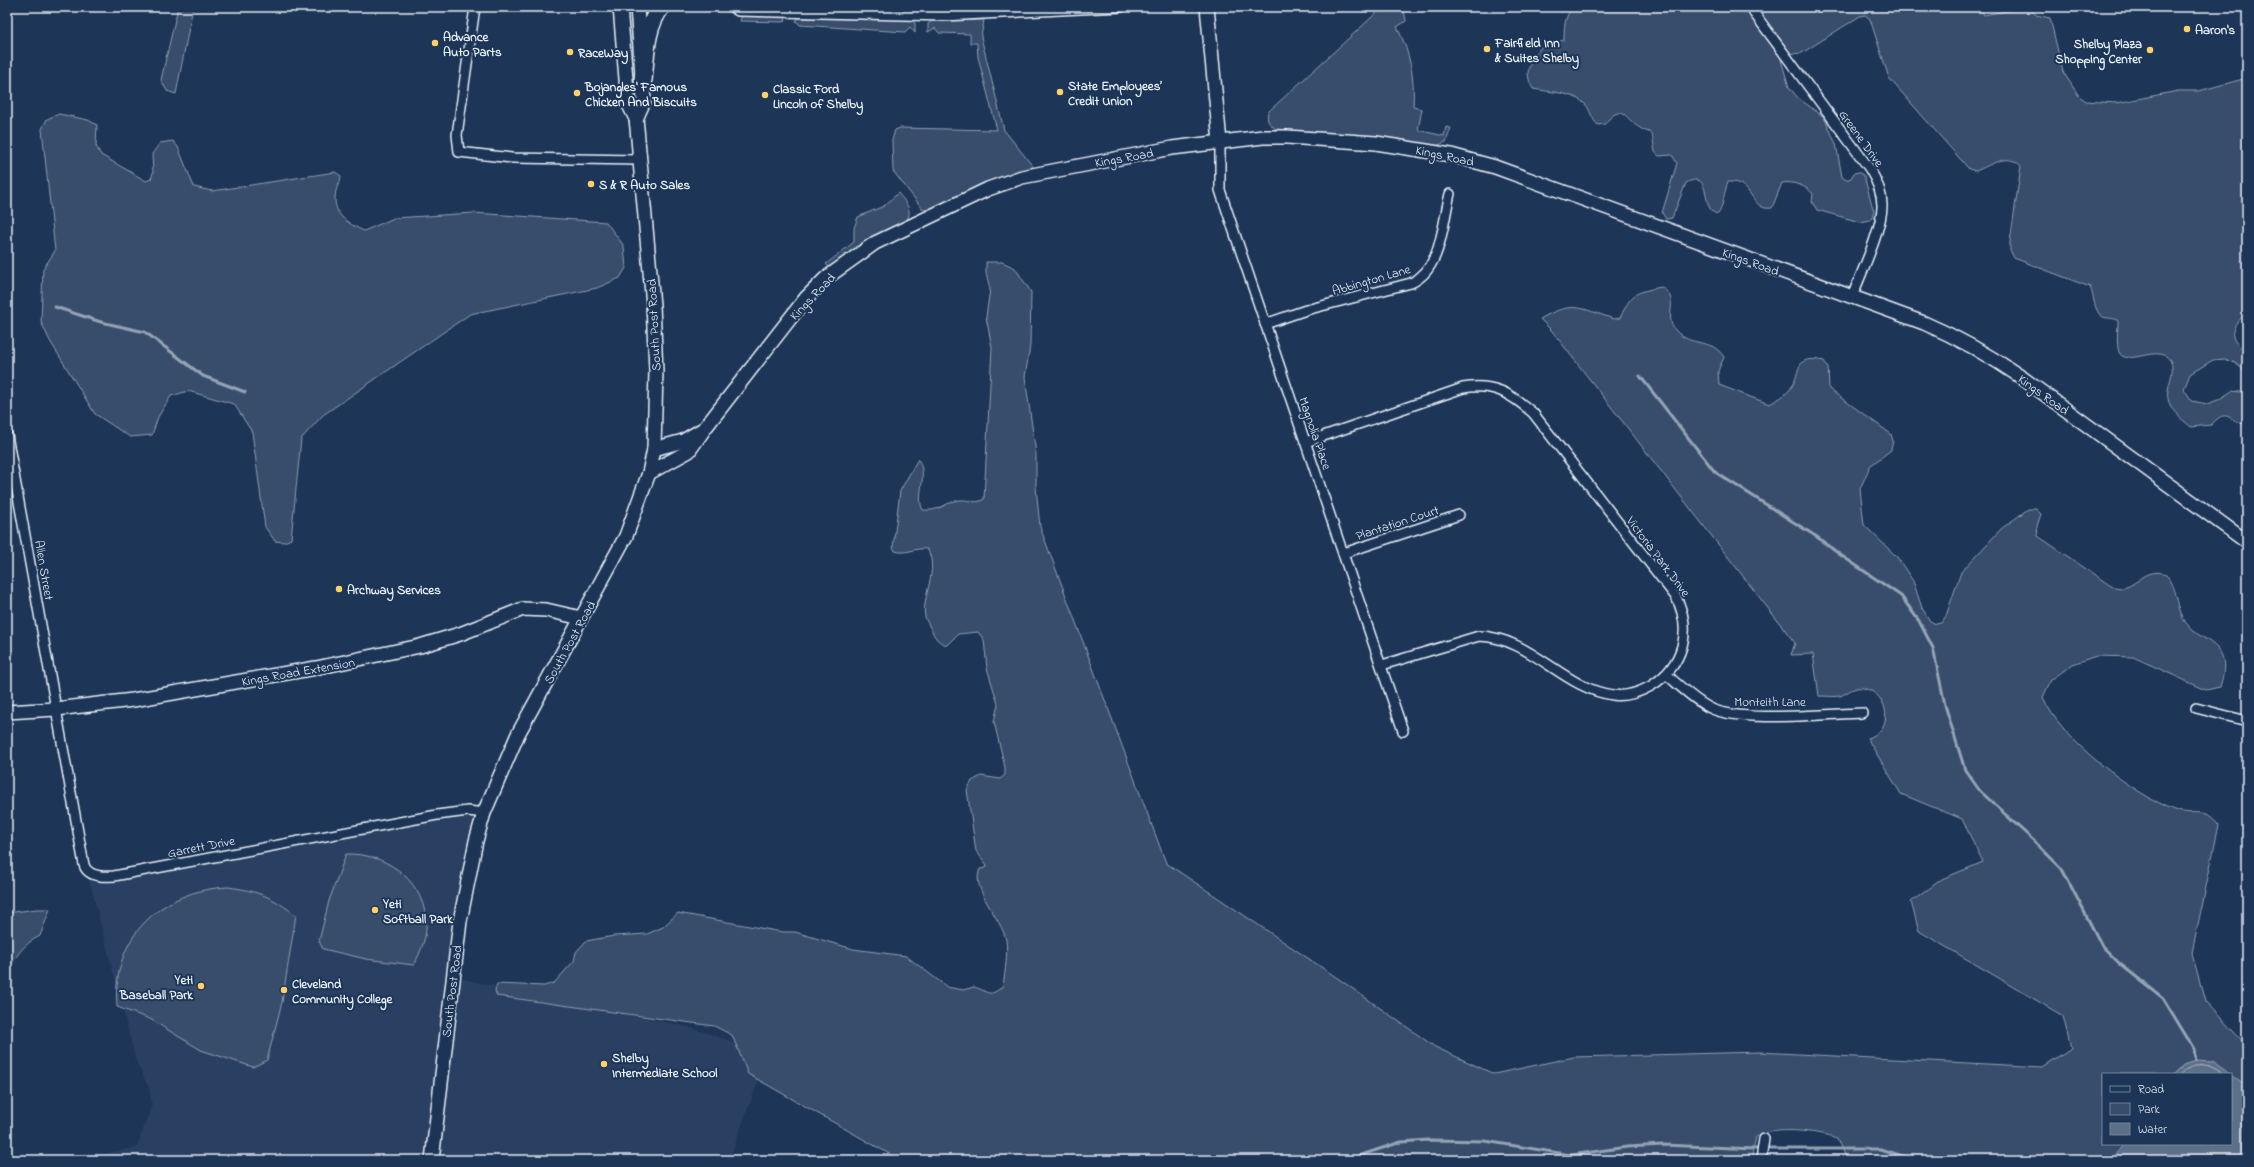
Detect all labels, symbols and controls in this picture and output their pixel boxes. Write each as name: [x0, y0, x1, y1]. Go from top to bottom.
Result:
place label: Aaron's: [2195, 21, 2236, 40]
marker: Aaron's: [2182, 24, 2192, 34]
place label: Advance Auto Parts: [443, 28, 502, 62]
place label: Fairfield Inn & Suites Shelby: [1494, 34, 1579, 70]
place label: Shelby Plaza Shopping Center: [2055, 35, 2143, 71]
marker: Advance Auto Parts: [430, 38, 440, 48]
place label: RaceWay: [577, 44, 628, 65]
marker: Fairfield Inn & Suites Shelby: [1482, 44, 1492, 54]
marker: Shelby Plaza Shopping Center: [2145, 45, 2155, 55]
marker: RaceWay: [565, 47, 575, 57]
place label: State Employees’ Credit Union: [1068, 77, 1162, 111]
place label: Bojangles' Famous Chicken And Biscuits: [584, 78, 697, 112]
place label: Classic Ford Lincoln of Shelby: [773, 80, 863, 116]
marker: State Employees’ Credit Union: [1055, 87, 1065, 97]
marker: Bojangles' Famous Chicken And Biscuits: [572, 88, 582, 98]
marker: Classic Ford Lincoln of Shelby: [760, 90, 770, 100]
street label: Greene Drive: [1834, 106, 1888, 171]
street label: Kings Road: [1414, 141, 1476, 173]
street label: Kings Road: [1094, 144, 1156, 174]
place label: S & R Auto Sales: [599, 176, 690, 195]
marker: S & R Auto Sales: [586, 179, 596, 189]
street label: Kings Road: [1719, 243, 1782, 283]
street label: Abbington Lane: [1330, 260, 1413, 302]
street label: Kings Road: [786, 269, 842, 326]
street label: South Post Road: [643, 278, 666, 372]
street label: Kings Road: [2013, 370, 2073, 421]
street label: Magnolia Place: [1292, 395, 1336, 473]
street label: Plantation Court: [1353, 501, 1442, 546]
street label: Victoria Park Drive: [1621, 512, 1695, 601]
street label: Allen Street: [29, 539, 58, 602]
place label: Archway Services: [347, 581, 441, 602]
marker: Archway Services: [334, 584, 344, 594]
street label: South Post Road: [540, 597, 601, 688]
street label: Kings Road Extension: [240, 653, 357, 693]
street label: Monteith Lane: [1734, 693, 1806, 712]
street label: Garrett Drive: [166, 832, 237, 863]
place label: Yeti Softball Park: [382, 895, 453, 929]
marker: Yeti Softball Park: [370, 905, 380, 915]
street label: South Post Road: [437, 944, 468, 1038]
place label: Yeti Baseball Park: [119, 971, 193, 1005]
place label: Cleveland Community College: [292, 975, 394, 1011]
marker: Yeti Baseball Park: [196, 981, 206, 991]
marker: Cleveland Community College: [279, 985, 289, 995]
place label: Shelby Intermediate School: [612, 1049, 717, 1083]
marker: Shelby Intermediate School: [599, 1059, 609, 1069]
legend: [2102, 1073, 2232, 1145]
text: Road: [2138, 1081, 2164, 1099]
text: Park: [2138, 1101, 2160, 1119]
text: Water: [2138, 1121, 2167, 1139]

